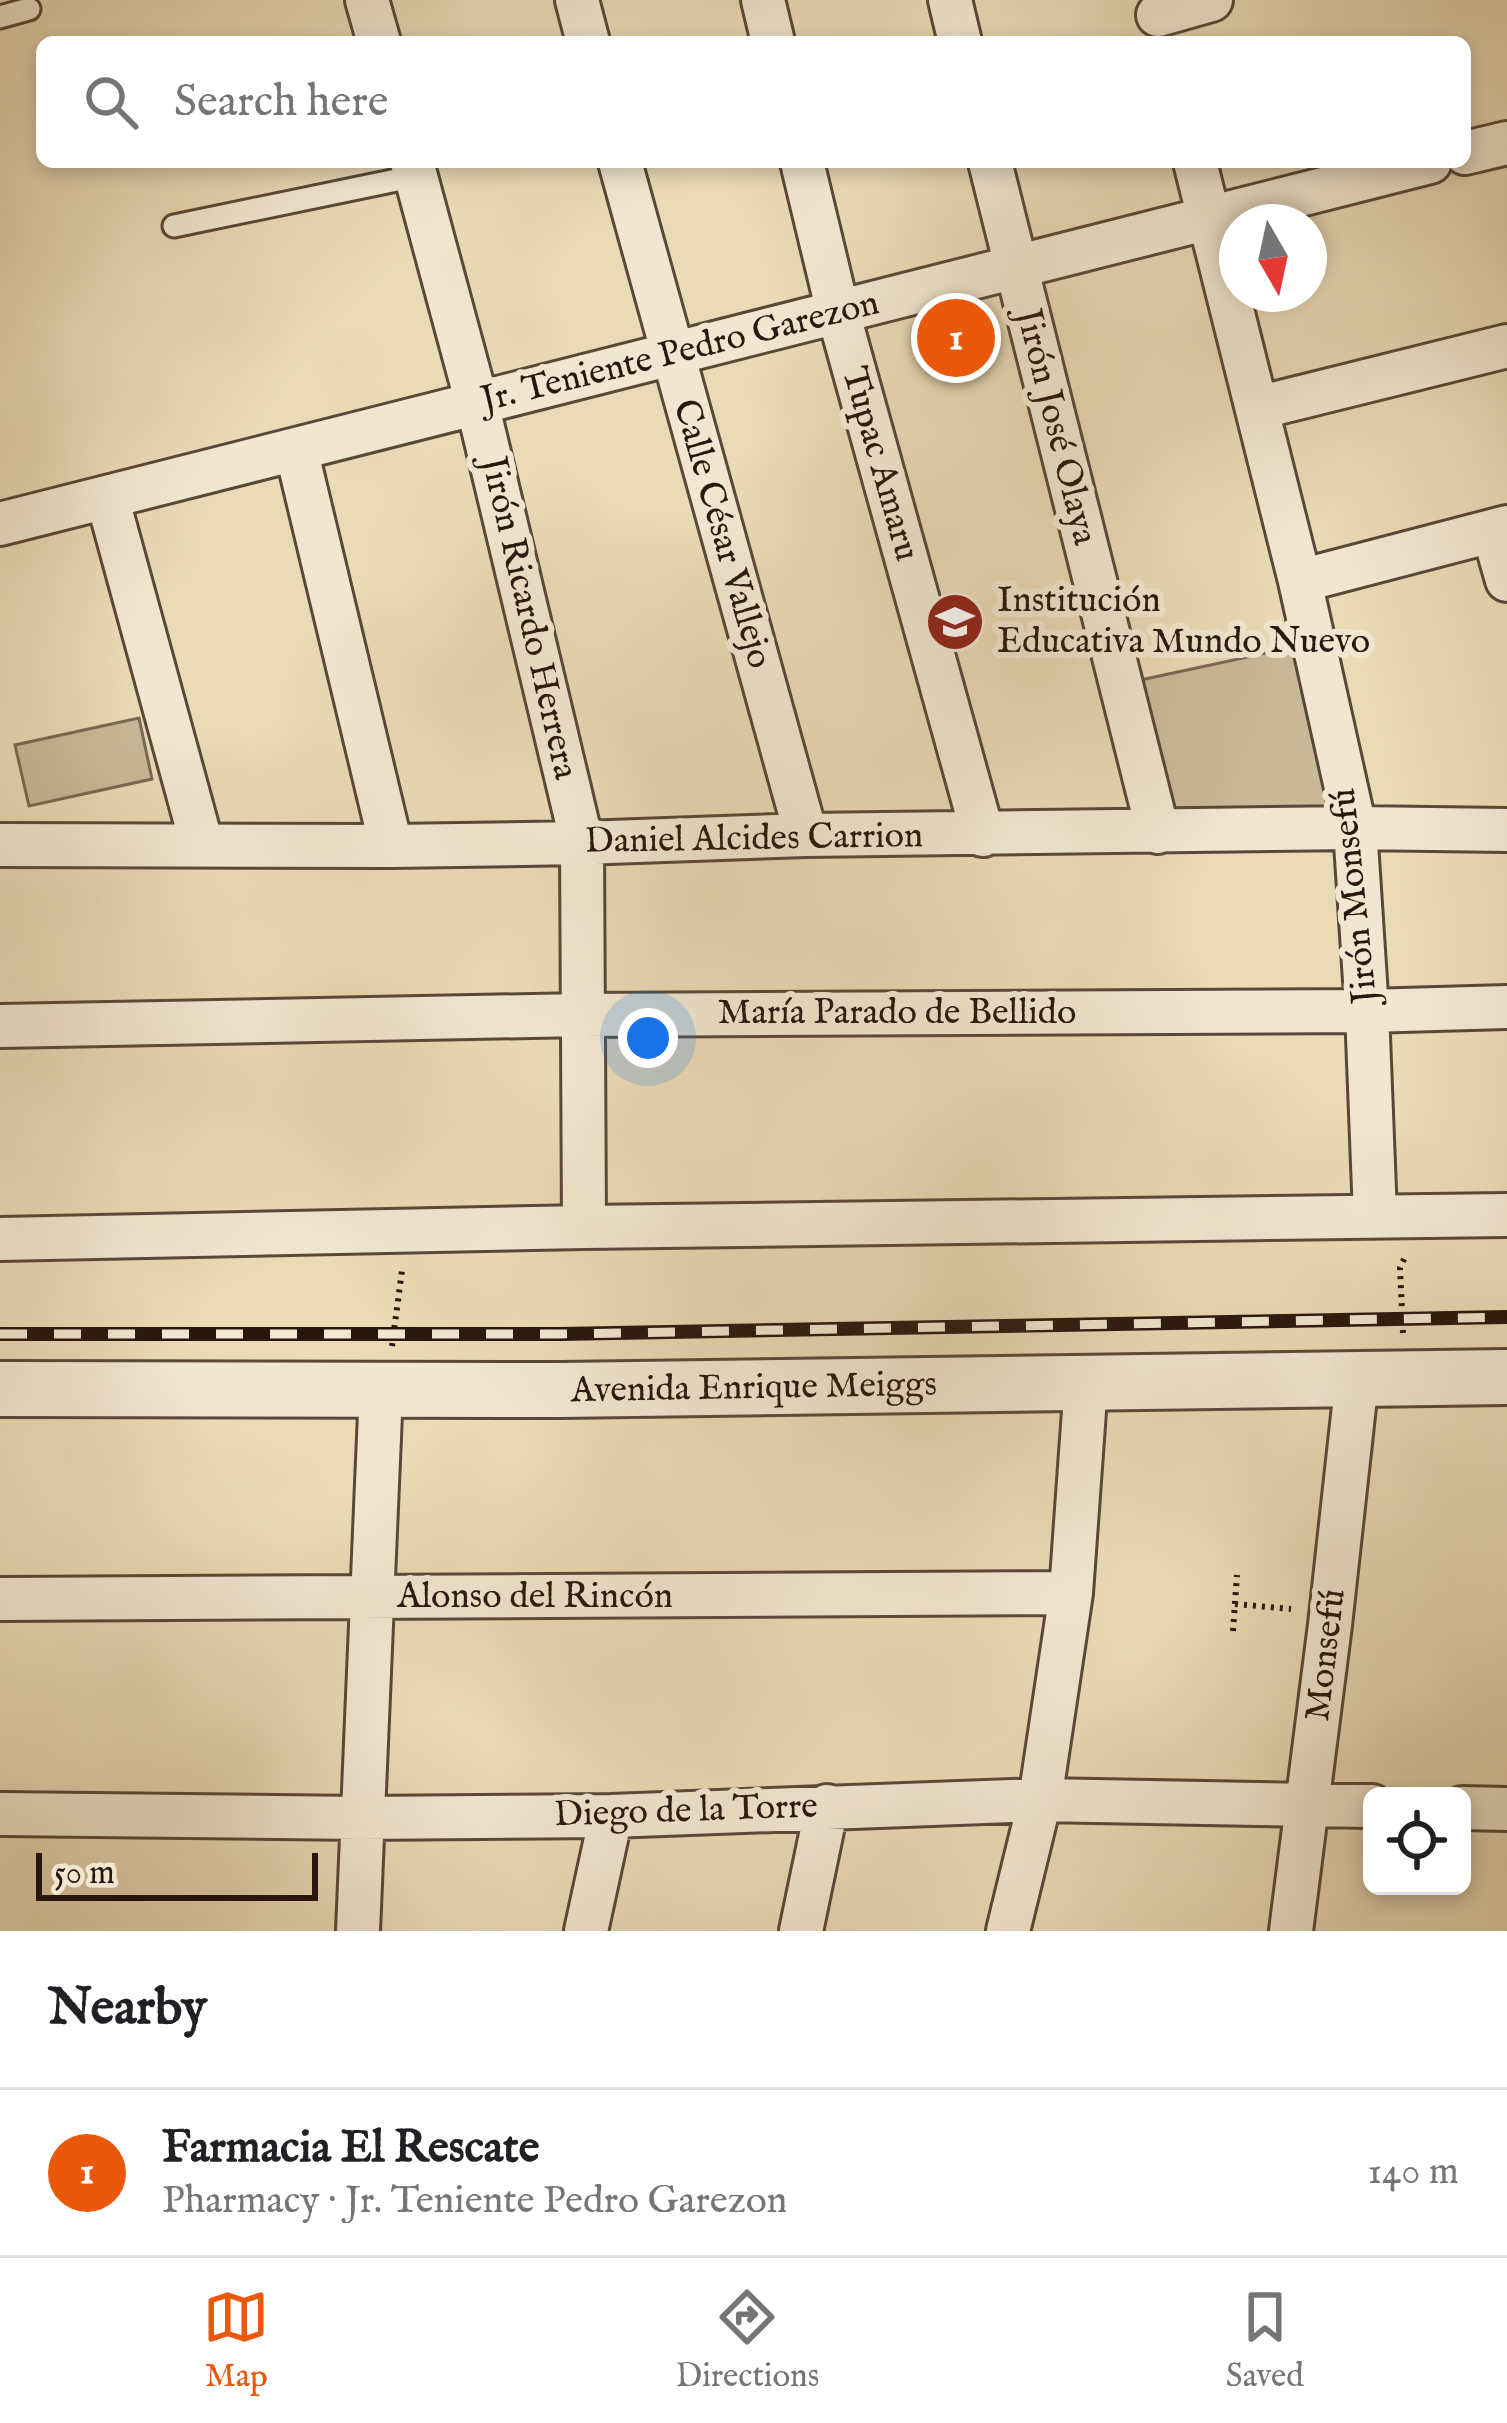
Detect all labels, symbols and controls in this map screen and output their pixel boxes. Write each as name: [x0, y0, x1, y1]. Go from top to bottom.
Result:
search box: [36, 36, 1471, 168]
icon: search: [78, 69, 144, 135]
text: Search here: [174, 74, 388, 131]
north arrow: [1219, 204, 1327, 312]
street label: Jr. Teniente Pedro Garezon: [472, 280, 884, 425]
pin: 1: [917, 293, 995, 383]
street label: Jirón José Olaya: [1003, 300, 1108, 550]
street label: Tupac Amaru: [830, 362, 930, 566]
street label: Calle César Vallejo: [662, 394, 782, 674]
street label: Jirón Ricardo Herrera: [469, 448, 589, 784]
place label: Institución Educativa Mundo Nuevo: [997, 578, 1370, 665]
school or university icon: Institución Educativa Mundo Nuevo: [924, 591, 986, 653]
street label: Jirón Monsefú: [1321, 786, 1390, 1010]
street label: Daniel Alcides Carrion: [585, 813, 923, 865]
street label: María Parado de Bellido: [718, 990, 1076, 1036]
your location: [618, 1008, 678, 1068]
street label: Avenida Enrique Meiggs: [570, 1362, 937, 1414]
street label: Alonso del Rincón: [396, 1574, 673, 1620]
street label: Monsefú: [1295, 1586, 1357, 1724]
street label: Diego de la Torre: [553, 1783, 819, 1839]
map controls: [1363, 1787, 1471, 1895]
button: locate: [1363, 1787, 1471, 1895]
scale bar: [36, 1847, 318, 1900]
text: 50 m: [54, 1853, 115, 1895]
text: Nearby: [48, 1977, 207, 2042]
text: Farmacia El Rescate: [162, 2120, 539, 2177]
text: 1: [80, 2148, 94, 2197]
text: 140 m: [1368, 2148, 1459, 2197]
text: Pharmacy · Jr. Teniente Pedro Garezon: [162, 2177, 787, 2226]
tab: Map: [203, 2284, 269, 2398]
tab: Directions: [676, 2284, 819, 2398]
tab: Saved: [1226, 2284, 1304, 2398]

